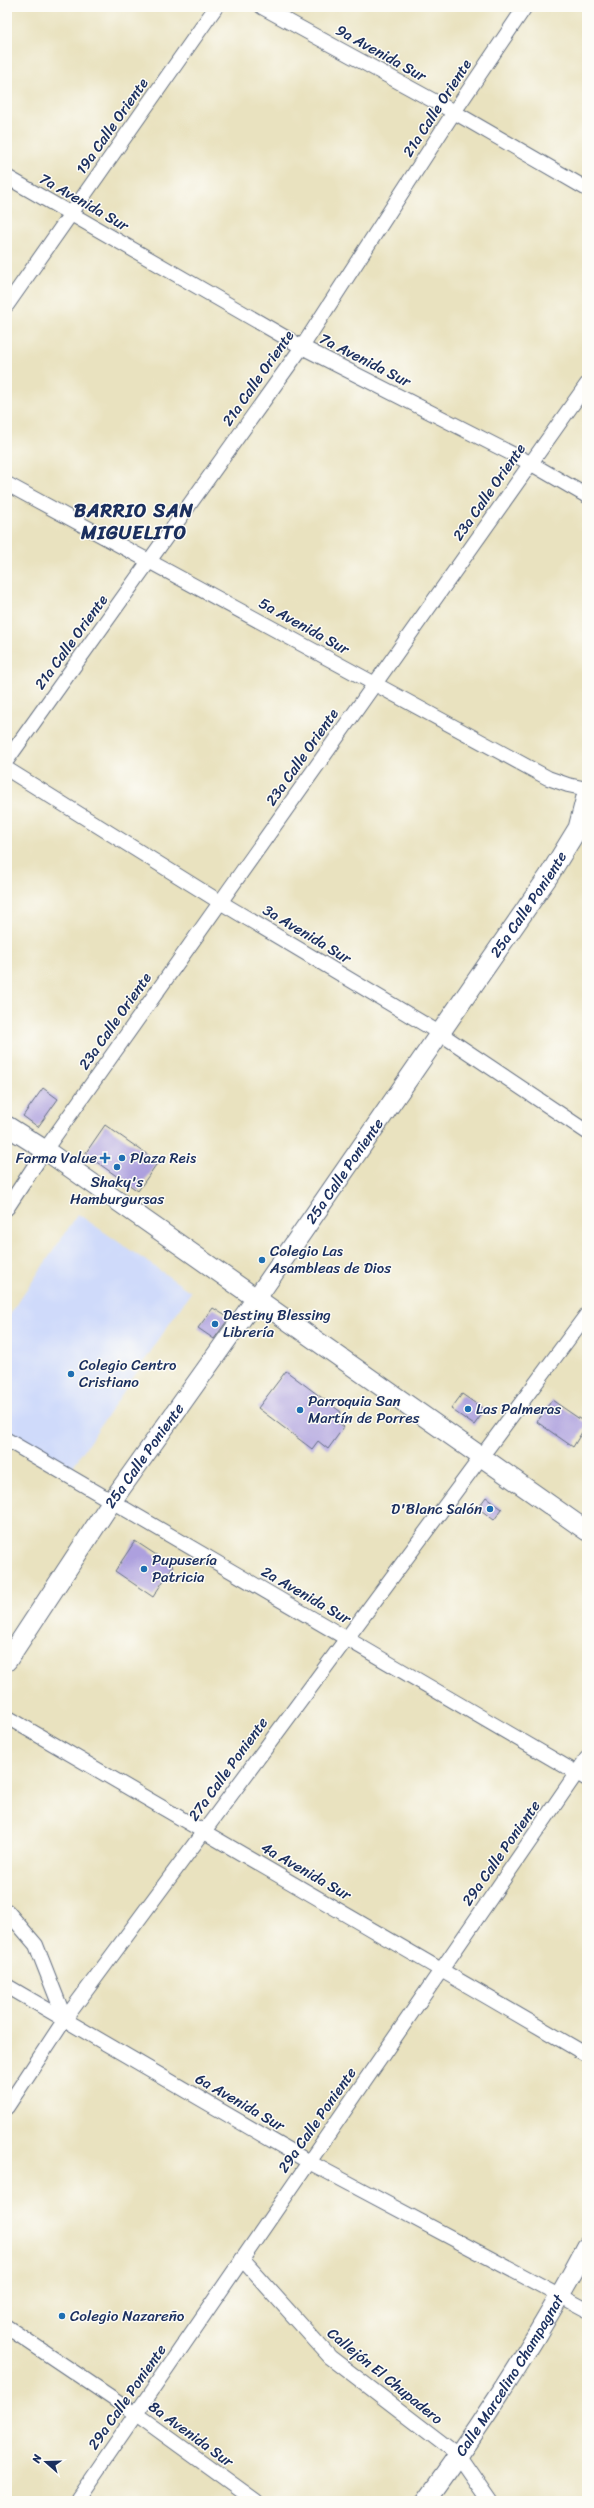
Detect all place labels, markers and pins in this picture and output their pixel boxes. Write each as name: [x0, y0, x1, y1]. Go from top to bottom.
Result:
place label: Farma Value: [16, 1145, 97, 1171]
place label: Plaza Reis: [130, 1145, 197, 1171]
marker: Farma Value: [100, 1153, 110, 1163]
marker: Plaza Reis: [117, 1153, 127, 1163]
marker: Shaky's Hamburgursas: [112, 1162, 122, 1172]
place label: Shaky's Hamburgursas: [70, 1169, 164, 1212]
place label: Colegio Las Asambleas de Dios: [269, 1238, 391, 1281]
marker: Colegio Las Asambleas de Dios: [257, 1255, 267, 1265]
place label: Destiny Blessing Librería: [223, 1302, 331, 1345]
marker: Destiny Blessing Librería: [210, 1319, 220, 1329]
place label: Colegio Centro Cristiano: [79, 1352, 177, 1395]
marker: Colegio Centro Cristiano: [66, 1369, 76, 1379]
place label: Parroquia San Martín de Porres: [308, 1388, 419, 1431]
place label: Las Palmeras: [476, 1396, 561, 1422]
marker: Las Palmeras: [463, 1404, 473, 1414]
marker: Parroquia San Martín de Porres: [295, 1405, 305, 1415]
place label: D'Blanc Salón: [391, 1496, 482, 1522]
marker: D'Blanc Salón: [485, 1504, 495, 1514]
place label: Pupusería Patricia: [152, 1547, 218, 1590]
marker: Pupusería Patricia: [139, 1564, 149, 1574]
place label: Colegio Nazareño: [70, 2303, 185, 2329]
marker: Colegio Nazareño: [57, 2311, 67, 2321]

